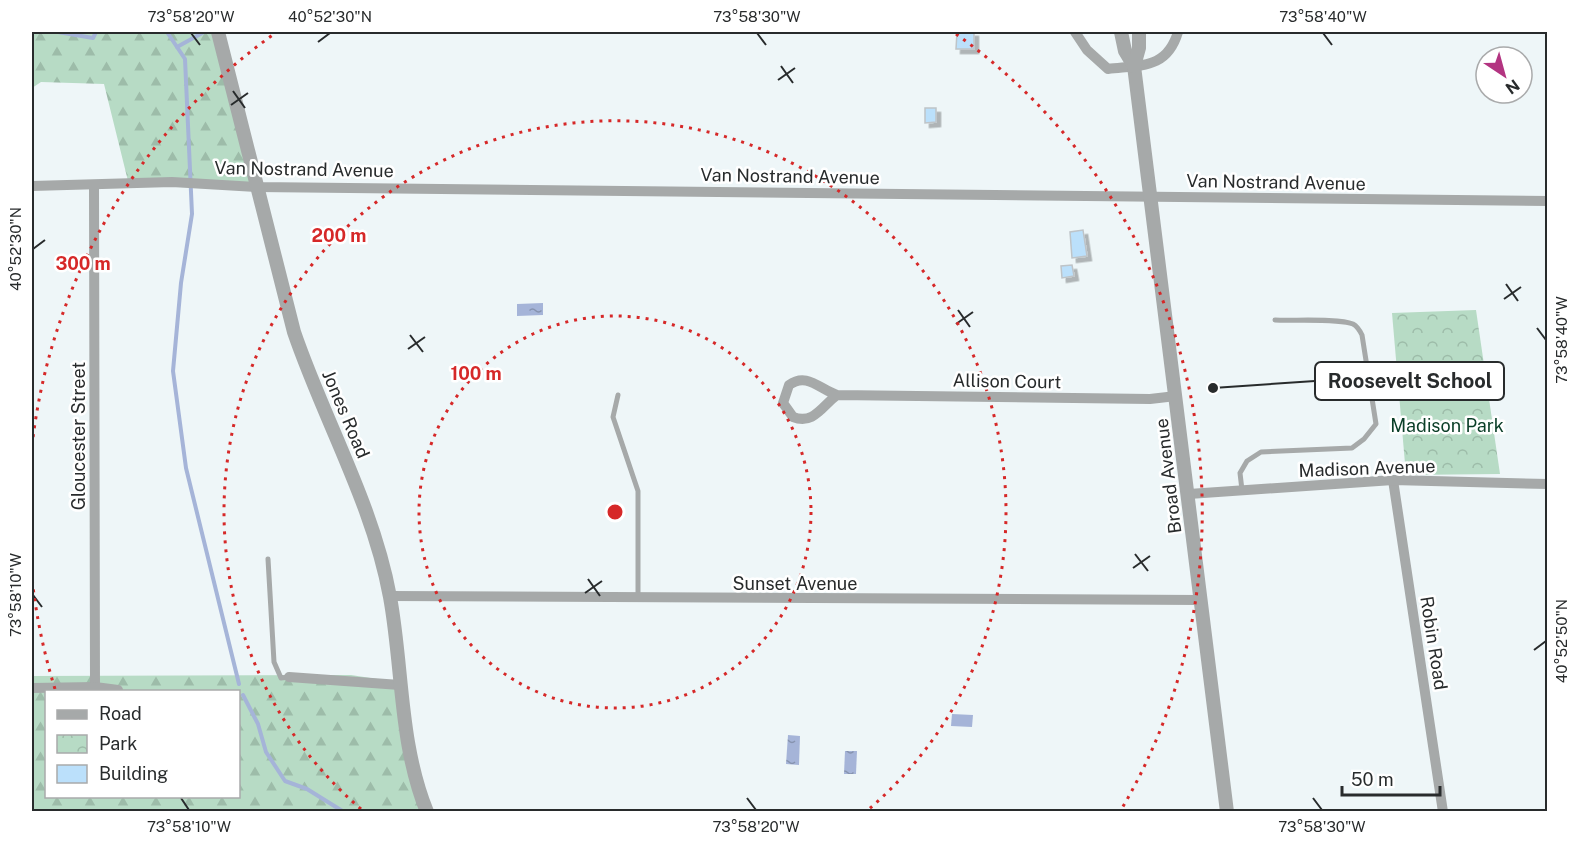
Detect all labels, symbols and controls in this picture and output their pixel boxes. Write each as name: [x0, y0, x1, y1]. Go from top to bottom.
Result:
text: 73°58'20"W: [148, 8, 234, 25]
text: 40°52'30"N: [288, 8, 372, 25]
text: 73°58'30"W: [713, 8, 801, 25]
text: 73°58'40"W: [1279, 8, 1367, 25]
north arrow: [1474, 45, 1534, 105]
text: N: [1502, 75, 1523, 98]
street label: Van Nostrand Avenue: [214, 157, 394, 181]
street label: Van Nostrand Avenue: [700, 164, 880, 188]
street label: Van Nostrand Avenue: [1186, 170, 1366, 194]
text: 40°52'30"N: [7, 207, 24, 291]
text: 200 m: [312, 225, 366, 246]
text: 300 m: [55, 253, 111, 274]
text: 73°58'40"W: [1553, 296, 1570, 384]
street label: Gloucester Street: [68, 362, 89, 510]
callout: Roosevelt School: [1315, 362, 1504, 400]
text: 100 m: [450, 363, 502, 384]
street label: Jones Road: [318, 367, 374, 461]
text: Roosevelt School: [1328, 369, 1492, 393]
street label: Allison Court: [952, 370, 1062, 392]
park label: Madison Park: [1390, 415, 1504, 436]
street label: Broad Avenue: [1151, 417, 1185, 535]
street label: Madison Avenue: [1298, 455, 1436, 481]
centre of rings: [605, 502, 625, 522]
text: 73°58'10"W: [7, 553, 24, 637]
street label: Sunset Avenue: [732, 573, 858, 594]
street label: Robin Road: [1416, 595, 1452, 691]
text: 40°52'50"N: [1553, 599, 1570, 683]
legend: [45, 690, 240, 798]
text: Road: [99, 703, 142, 724]
text: Park: [99, 733, 137, 754]
scale bar: [1342, 759, 1440, 797]
text: Building: [99, 763, 168, 784]
text: 50 m: [1351, 769, 1394, 790]
text: 73°58'10"W: [147, 818, 231, 835]
text: 73°58'20"W: [713, 818, 799, 835]
text: 73°58'30"W: [1278, 818, 1366, 835]

